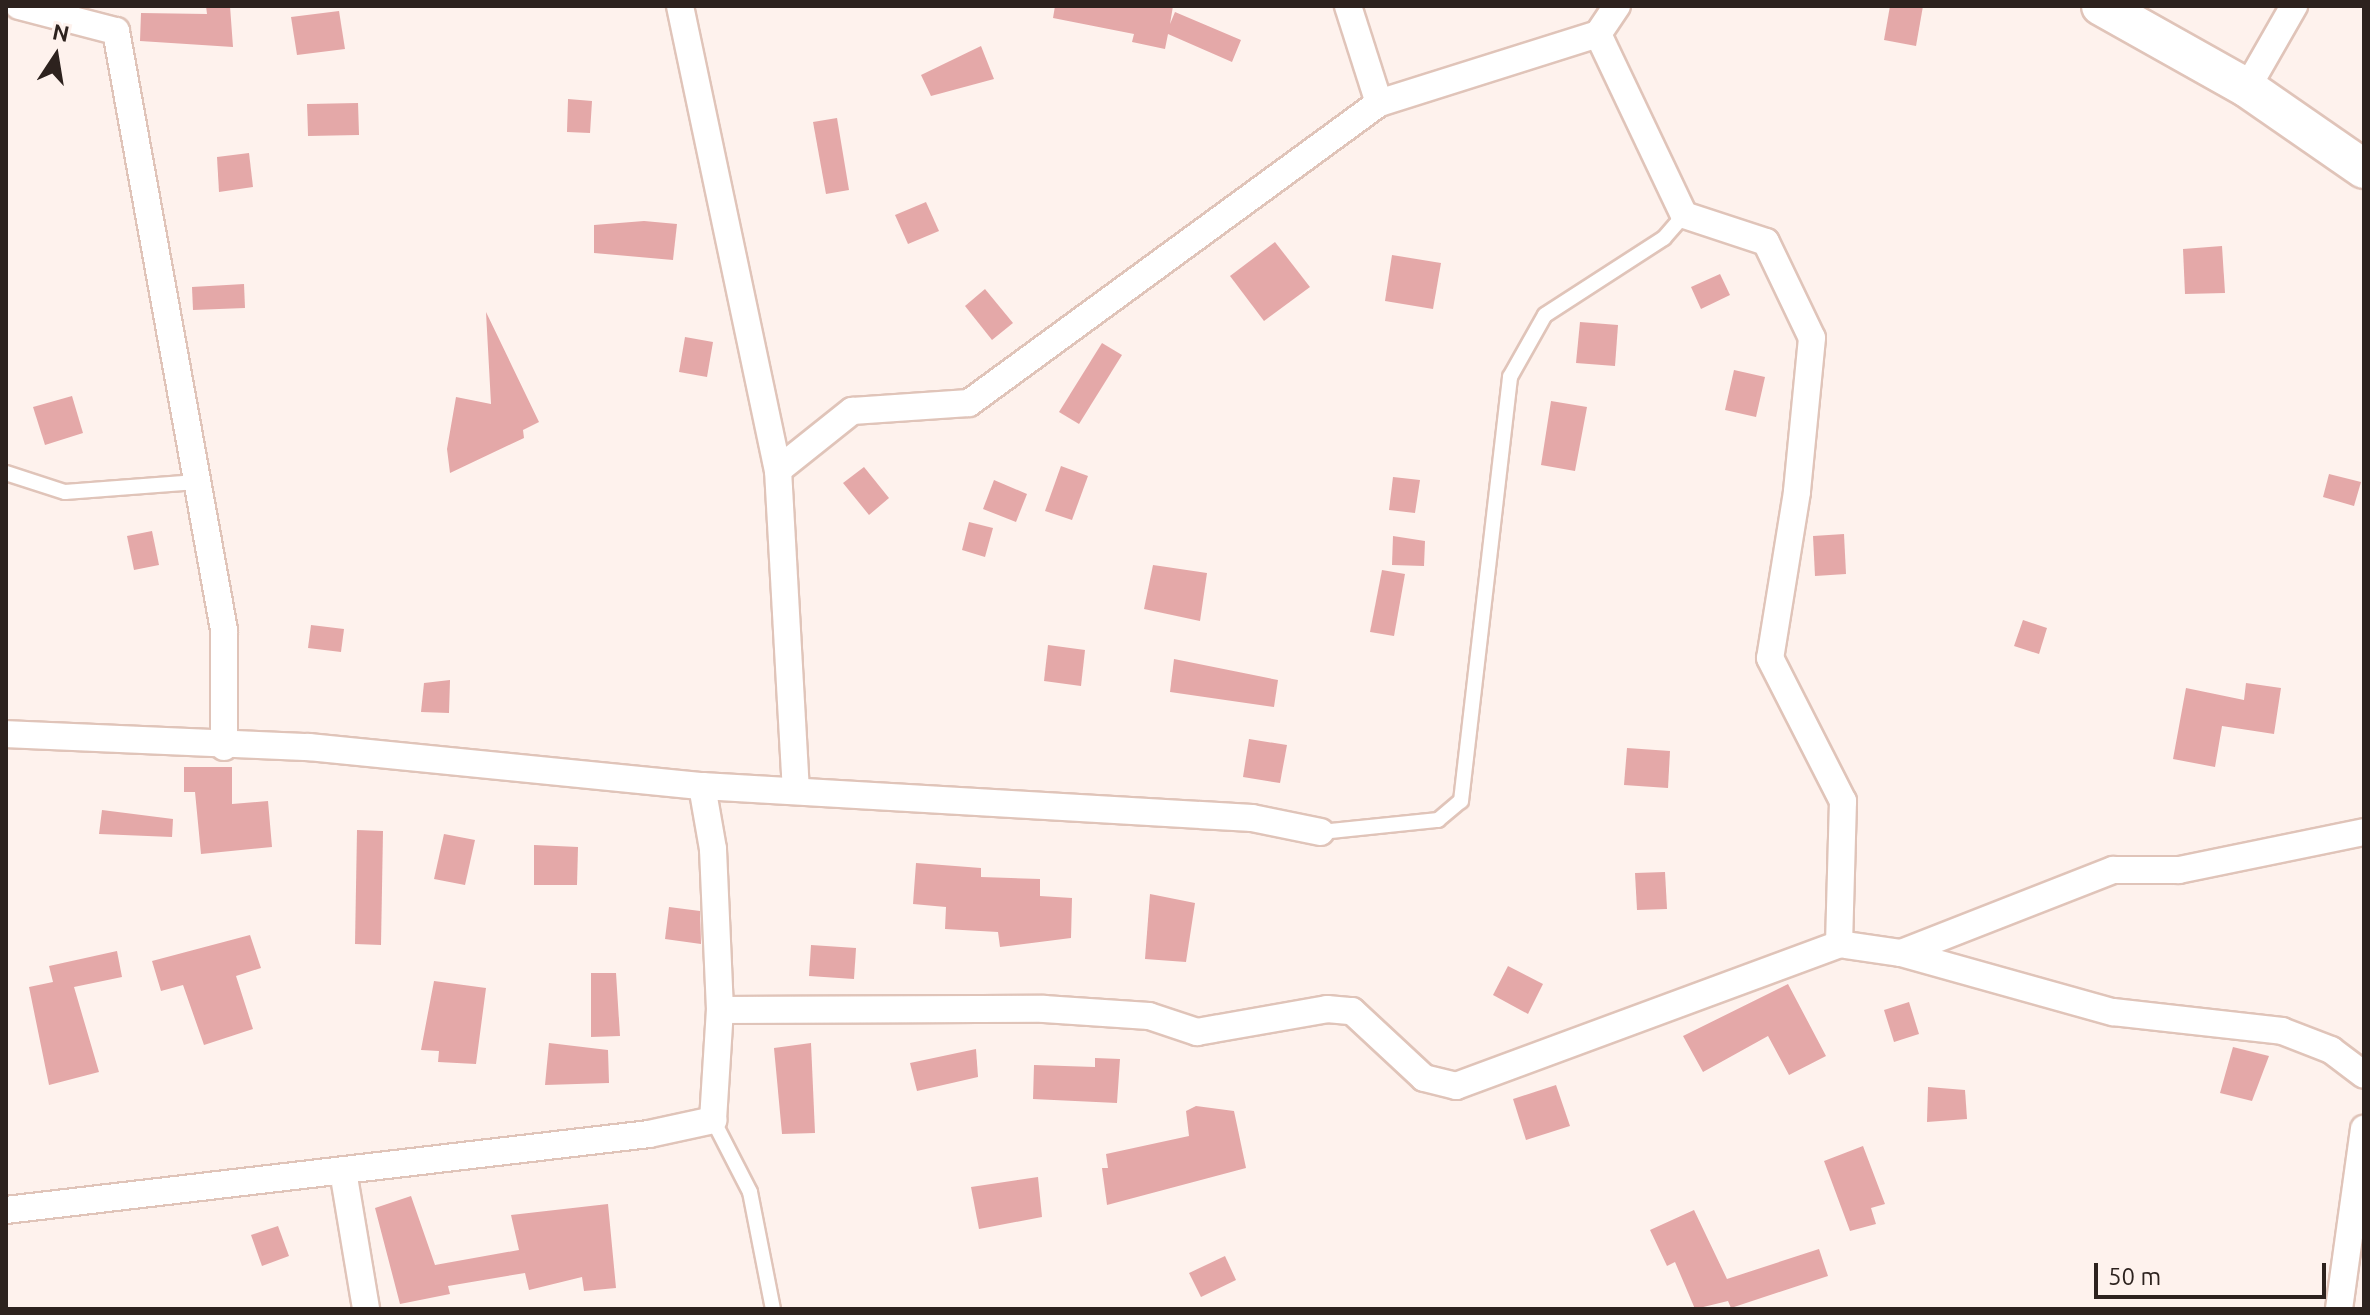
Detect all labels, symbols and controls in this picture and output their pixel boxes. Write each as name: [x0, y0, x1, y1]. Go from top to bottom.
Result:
north arrow: [16, 16, 96, 96]
text: N: [50, 18, 72, 46]
scale bar: [2098, 1247, 2330, 1297]
text: 50 m: [2108, 1263, 2161, 1290]

